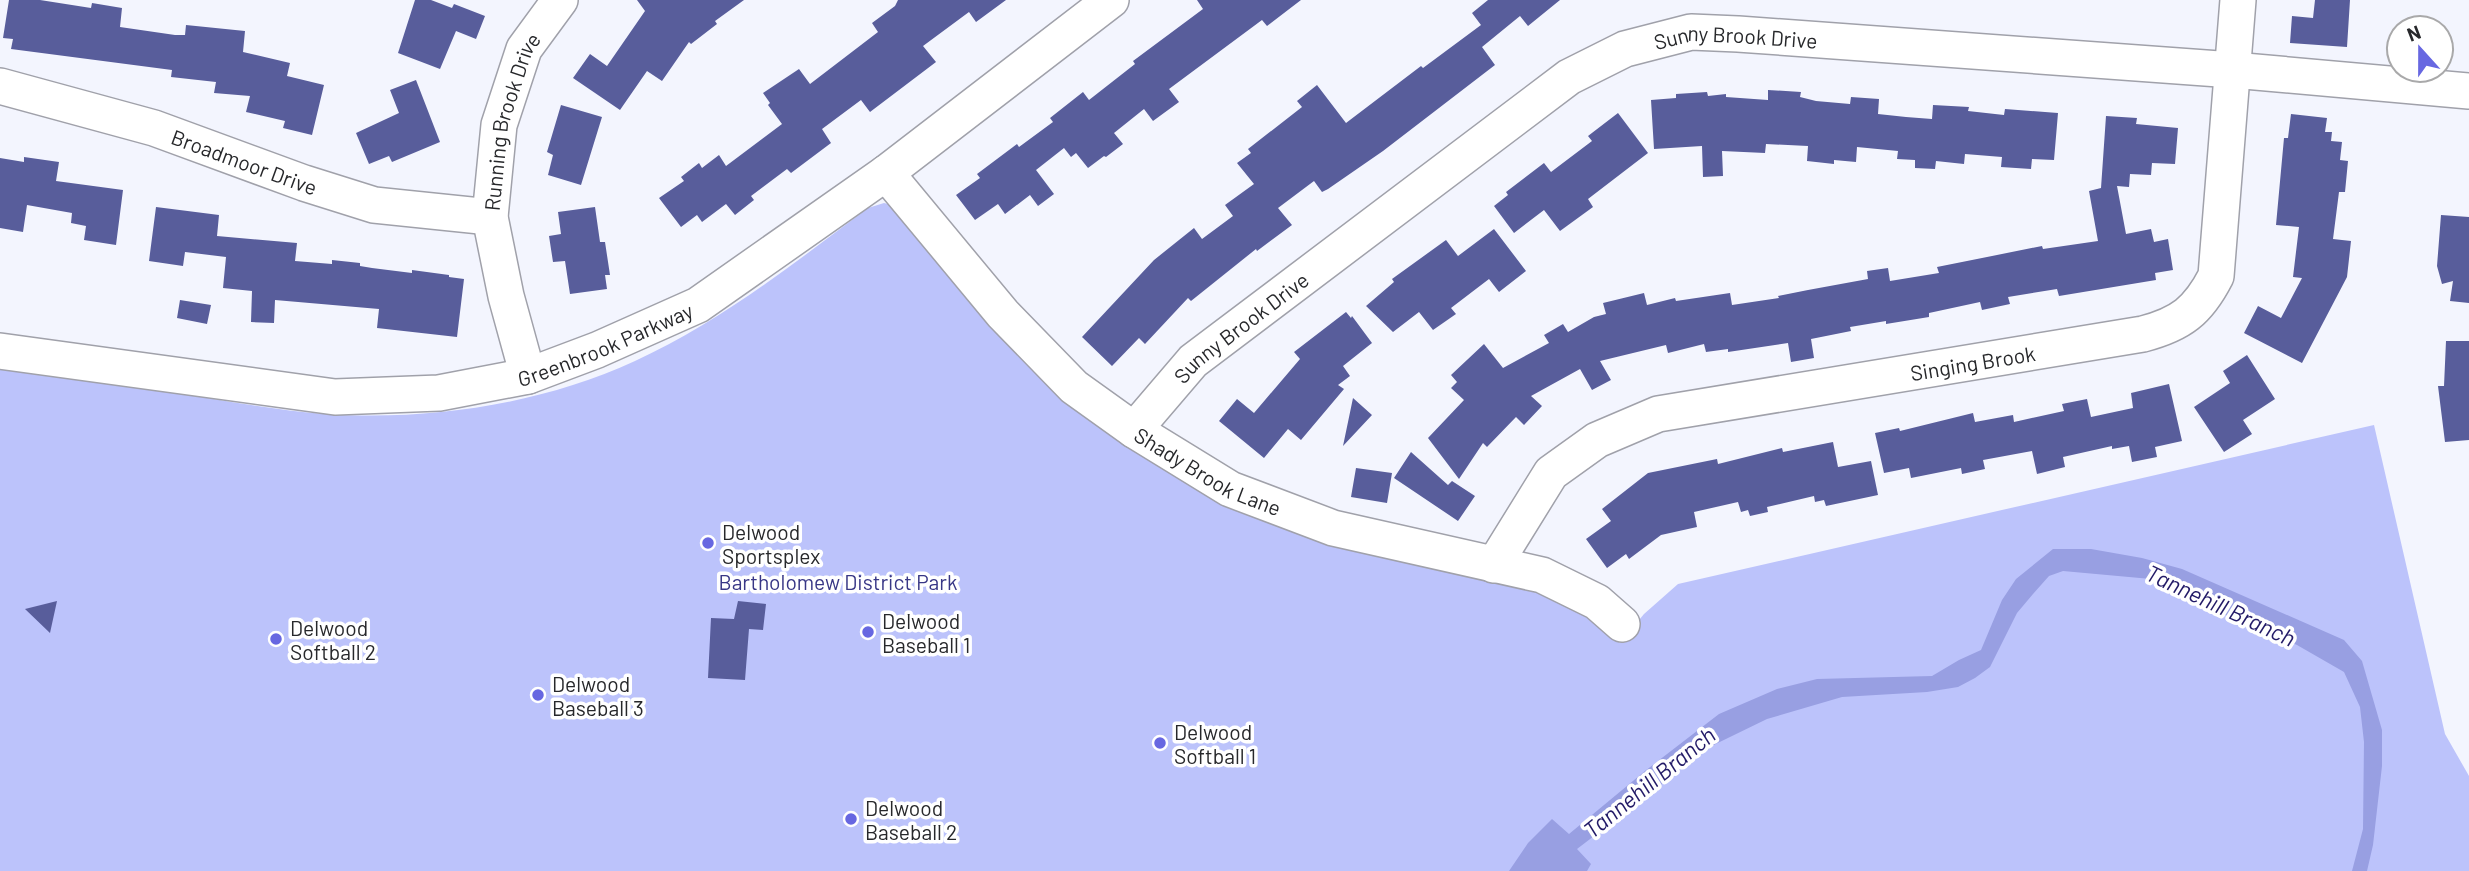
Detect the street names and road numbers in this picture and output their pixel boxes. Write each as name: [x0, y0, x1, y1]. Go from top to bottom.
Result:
street label: Sunny Brook Drive: [1651, 19, 1818, 54]
street label: Running Brook Drive: [478, 27, 545, 212]
street label: Broadmoor Drive: [168, 123, 320, 199]
street label: Sunny Brook Drive: [1168, 266, 1313, 388]
street label: Greenbrook Parkway: [515, 296, 697, 390]
street label: Singing Brook: [1908, 339, 2037, 385]
street label: Shady Brook Lane: [1130, 421, 1285, 520]

